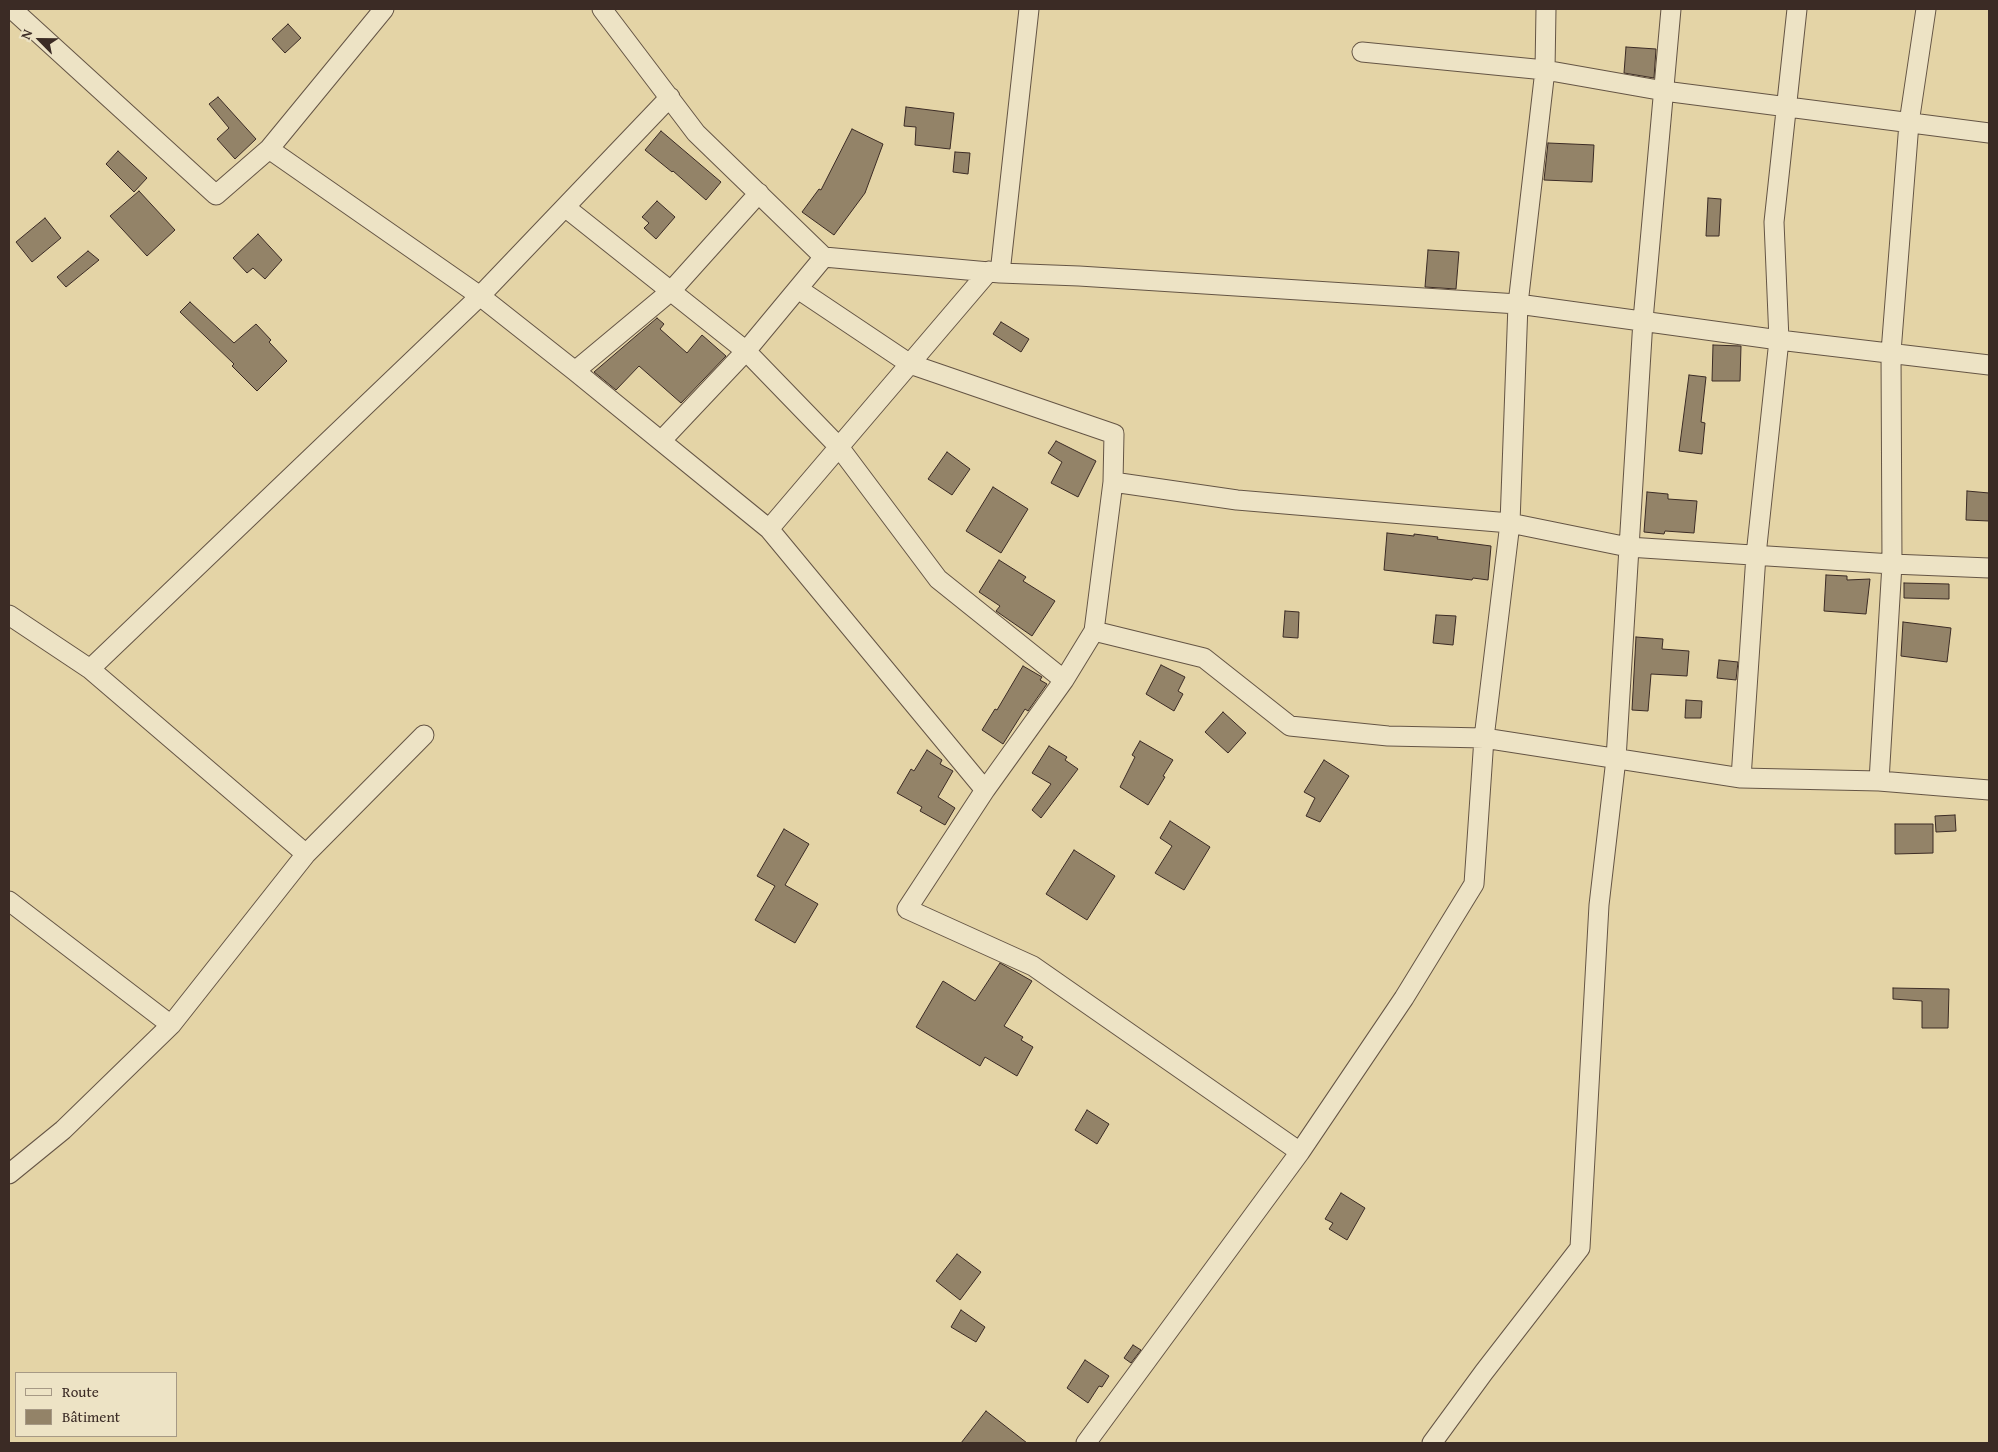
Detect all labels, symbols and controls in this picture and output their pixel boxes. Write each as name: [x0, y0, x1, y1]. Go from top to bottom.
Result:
north arrow: [15, 15, 65, 65]
text: N: [15, 26, 37, 42]
legend: [15, 1372, 178, 1437]
text: Route: [62, 1381, 99, 1402]
text: Bâtiment: [62, 1406, 120, 1427]

